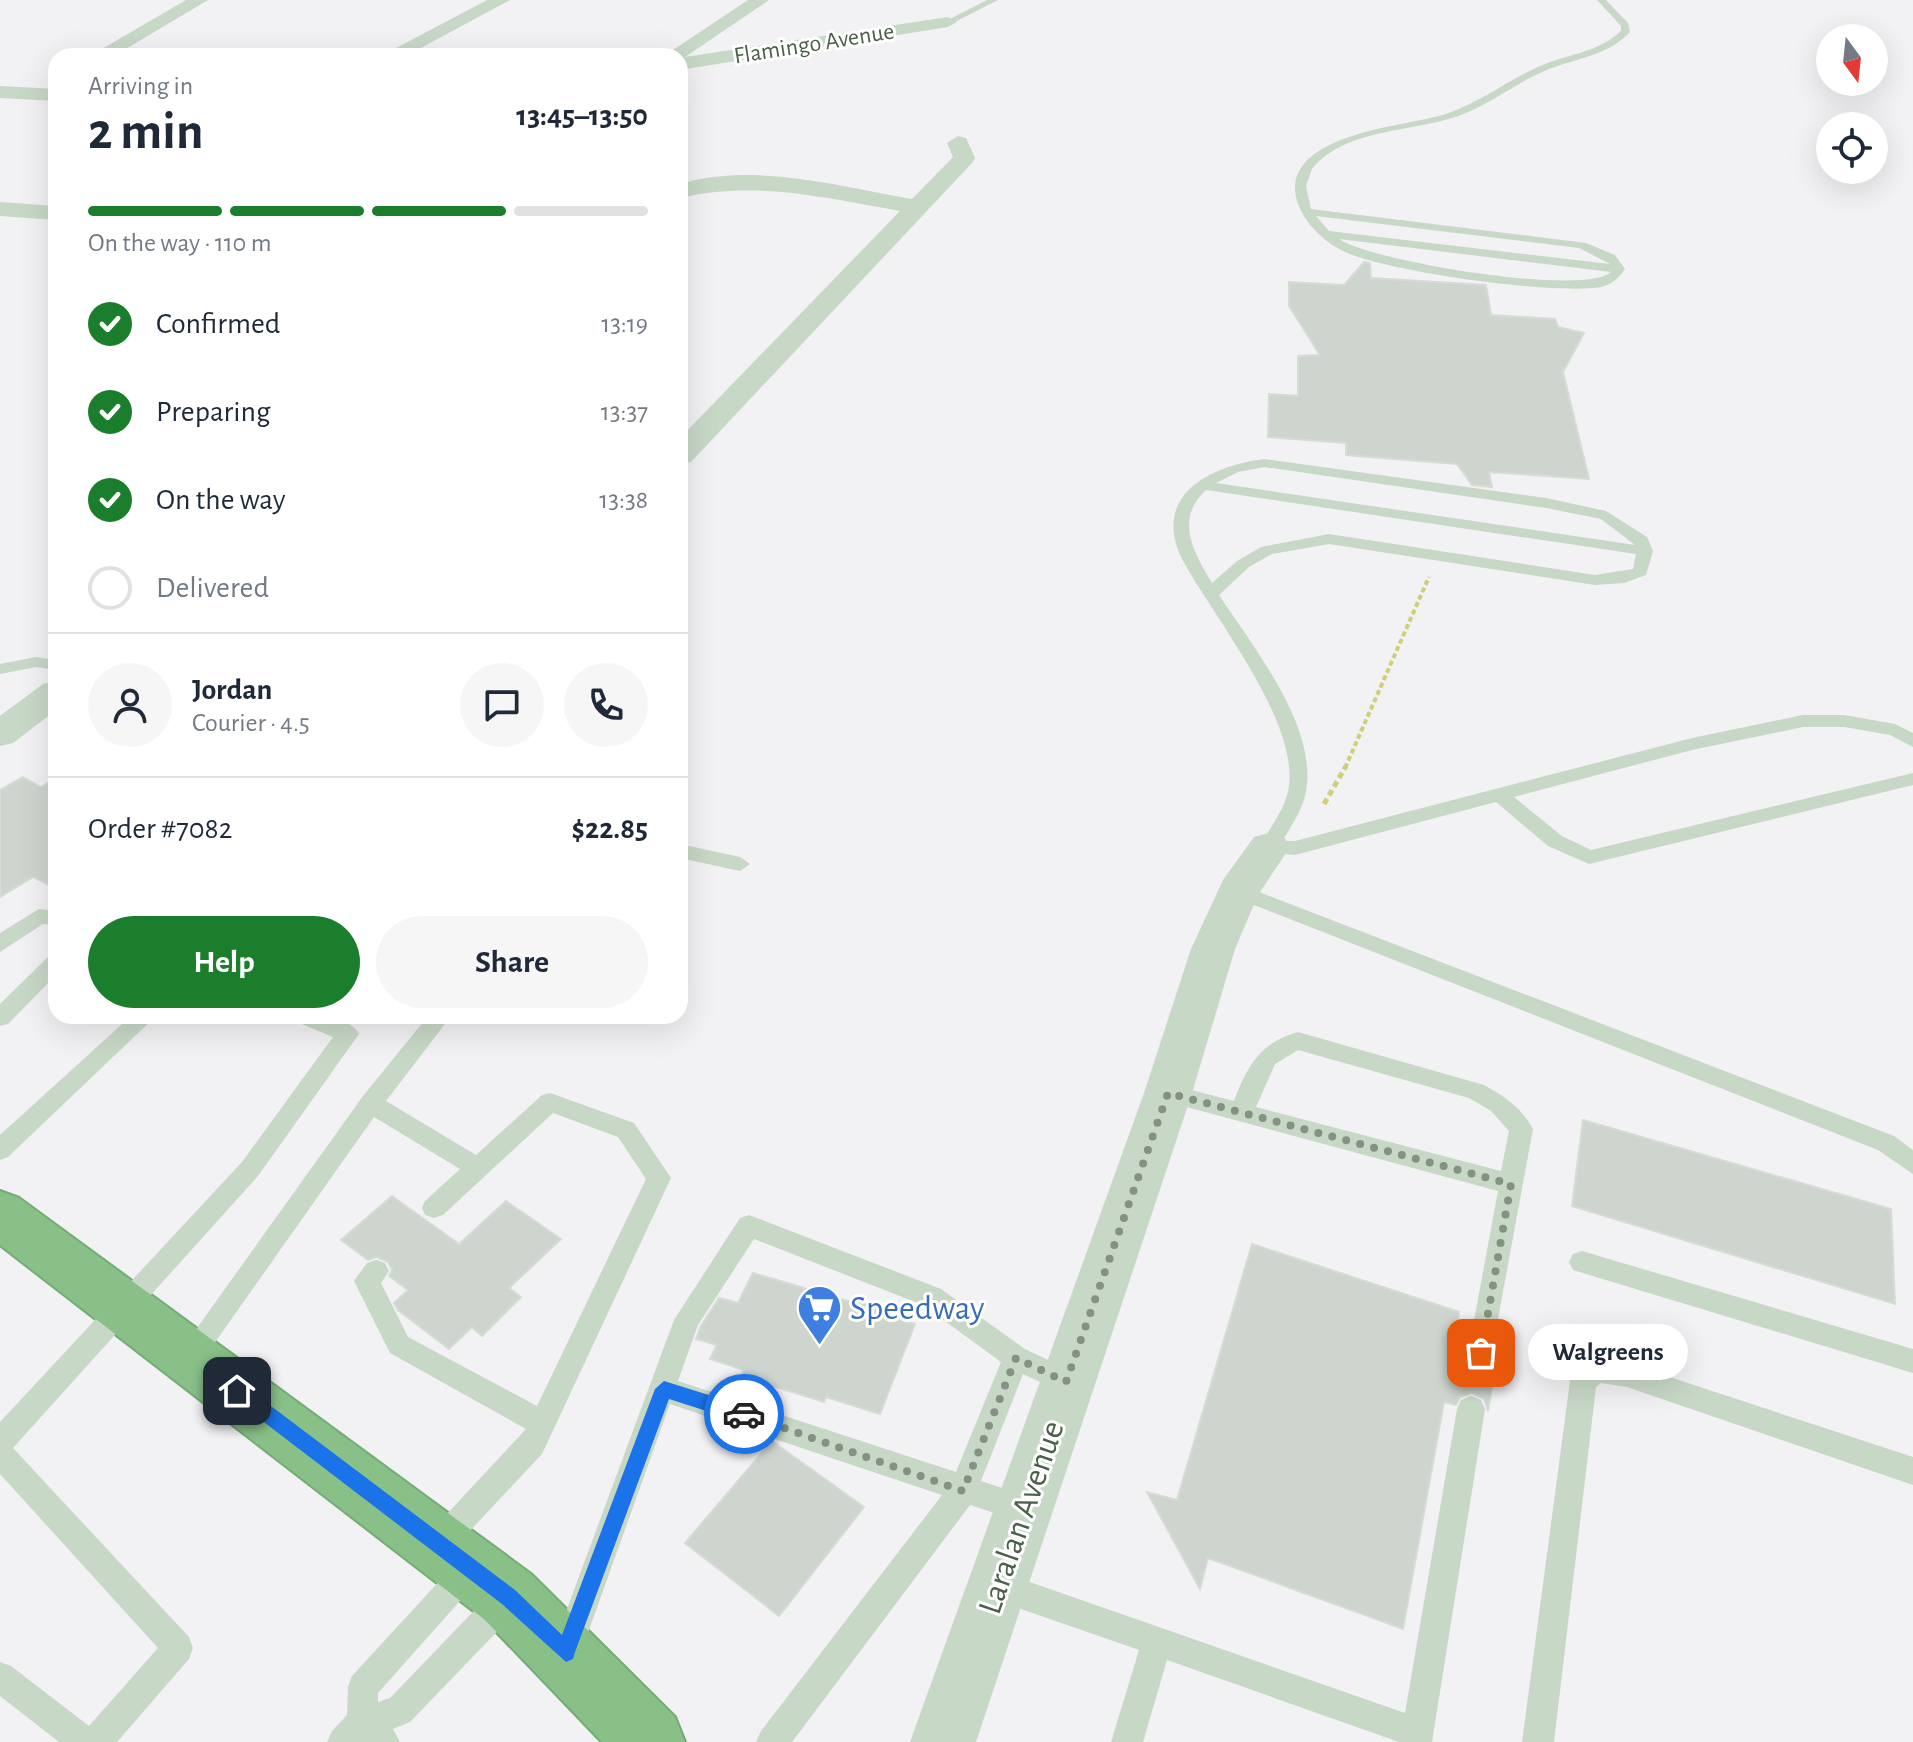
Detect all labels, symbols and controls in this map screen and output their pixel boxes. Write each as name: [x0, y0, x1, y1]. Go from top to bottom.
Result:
street label: Flamingo Avenue: [732, 19, 896, 69]
north arrow: [1816, 24, 1888, 96]
map controls: [1816, 24, 1888, 184]
text: Arriving in: [88, 73, 193, 99]
text: 13:45–13:50: [516, 101, 648, 131]
text: 2 min: [88, 106, 203, 158]
button: locate: [1816, 112, 1888, 184]
text: On the way · 110 m: [88, 230, 271, 256]
icon: check: [88, 302, 132, 346]
text: Confirmed: [156, 309, 280, 339]
text: 13:19: [601, 311, 648, 337]
icon: check: [88, 390, 132, 434]
text: Preparing: [156, 397, 271, 427]
text: 13:37: [601, 399, 648, 425]
icon: check: [88, 478, 132, 522]
text: On the way: [156, 485, 285, 515]
text: 13:38: [599, 487, 648, 513]
text: Delivered: [156, 573, 269, 603]
button: person: [88, 663, 172, 747]
button: chat: [460, 663, 544, 747]
button: phone: [564, 663, 648, 747]
text: Jordan: [192, 675, 272, 705]
text: Courier · 4.5: [192, 710, 310, 736]
text: Order #7082: [88, 814, 232, 844]
text: $22.85: [572, 814, 648, 844]
button: Help: [88, 916, 360, 1008]
button: Share: [376, 916, 648, 1008]
supermarket icon: Speedway: [795, 1283, 843, 1346]
place label: Speedway: [850, 1292, 985, 1326]
pin: [1447, 1319, 1515, 1387]
callout: Walgreens: [1529, 1325, 1689, 1381]
icon: bag: [1459, 1331, 1503, 1375]
text: Walgreens: [1552, 1339, 1664, 1365]
pin: [203, 1357, 271, 1425]
icon: home: [215, 1369, 259, 1413]
courier: [704, 1374, 784, 1454]
icon: car: [722, 1392, 766, 1436]
street label: Laralan Avenue: [973, 1417, 1071, 1619]

